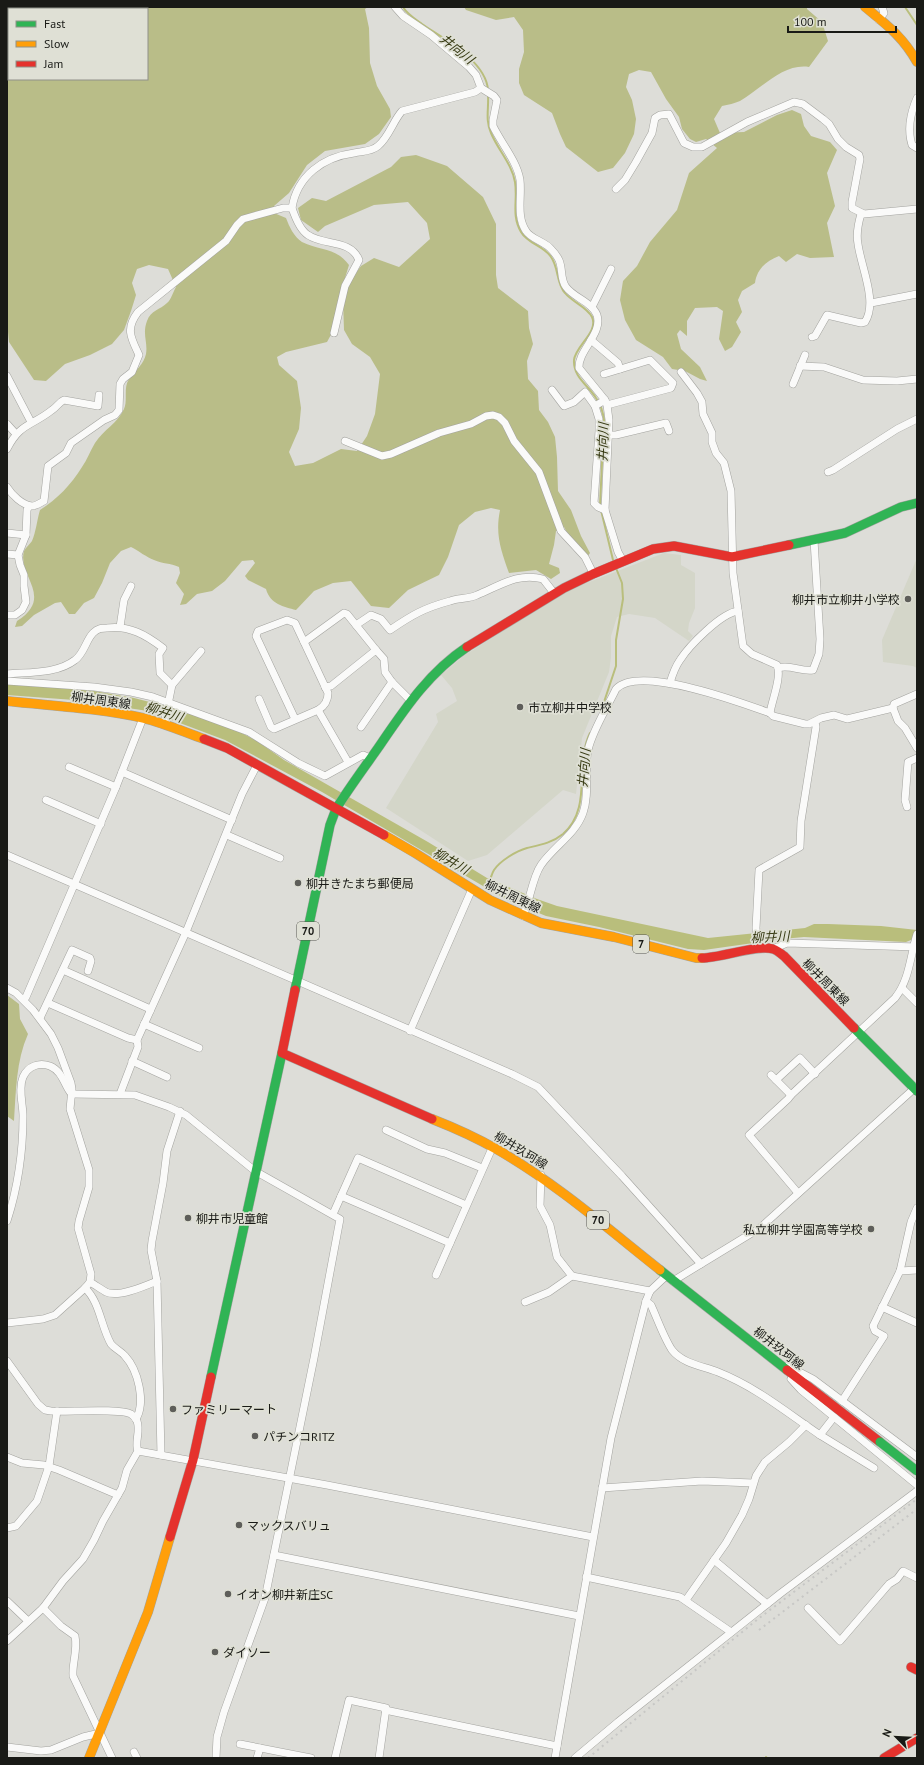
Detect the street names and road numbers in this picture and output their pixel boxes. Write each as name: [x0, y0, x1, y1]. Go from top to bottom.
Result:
street label: 柳井周東線: [70, 688, 132, 712]
street label: 柳井周東線: [483, 876, 543, 916]
road number: 70: [297, 922, 319, 940]
road number: 7: [633, 935, 649, 953]
street label: 柳井周東線: [799, 955, 853, 1009]
street label: 柳井玖珂線: [491, 1128, 551, 1172]
road number: 70: [587, 1211, 609, 1229]
street label: 柳井玖珂線: [751, 1324, 807, 1372]

